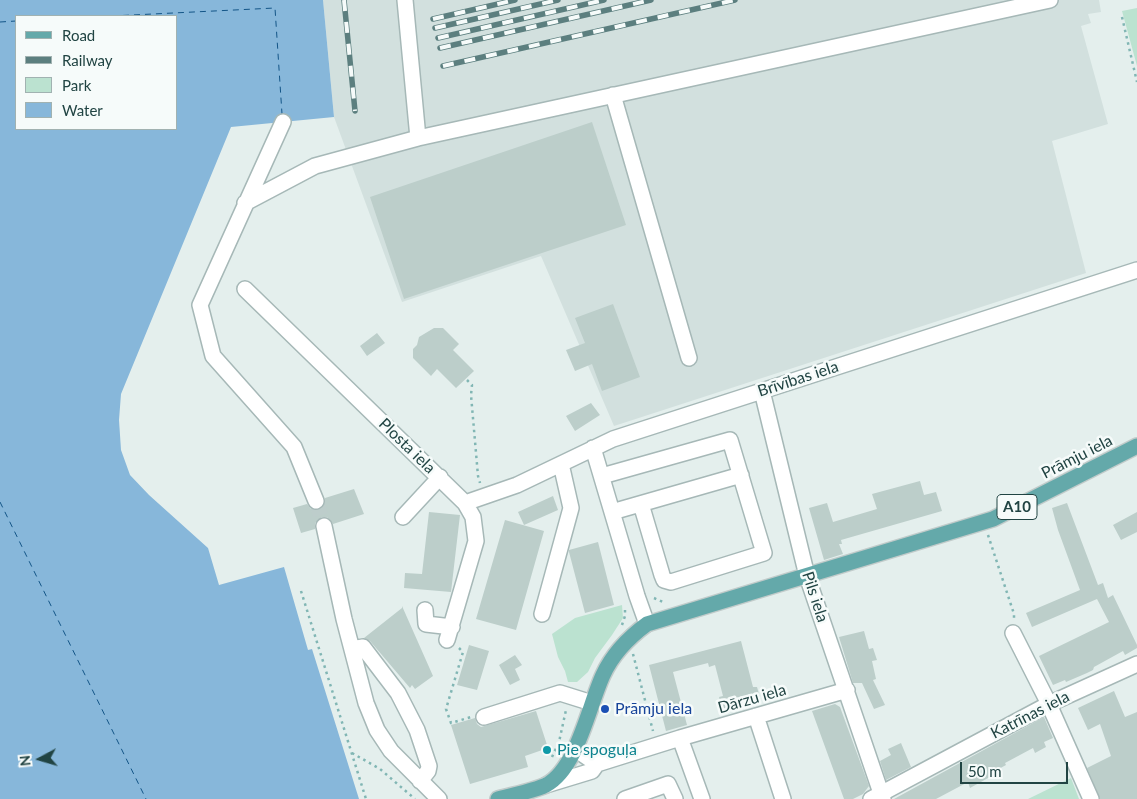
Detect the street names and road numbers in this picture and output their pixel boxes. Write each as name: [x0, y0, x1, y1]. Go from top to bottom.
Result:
street label: Brīvības iela: [755, 357, 841, 401]
street label: Plosta iela: [375, 414, 439, 478]
street label: Prāmju iela: [1038, 431, 1116, 483]
road number: A10: [997, 494, 1037, 520]
street label: Pils iela: [798, 569, 832, 625]
street label: Dārzu iela: [716, 680, 788, 718]
street label: Katrīnas iela: [987, 687, 1073, 743]

